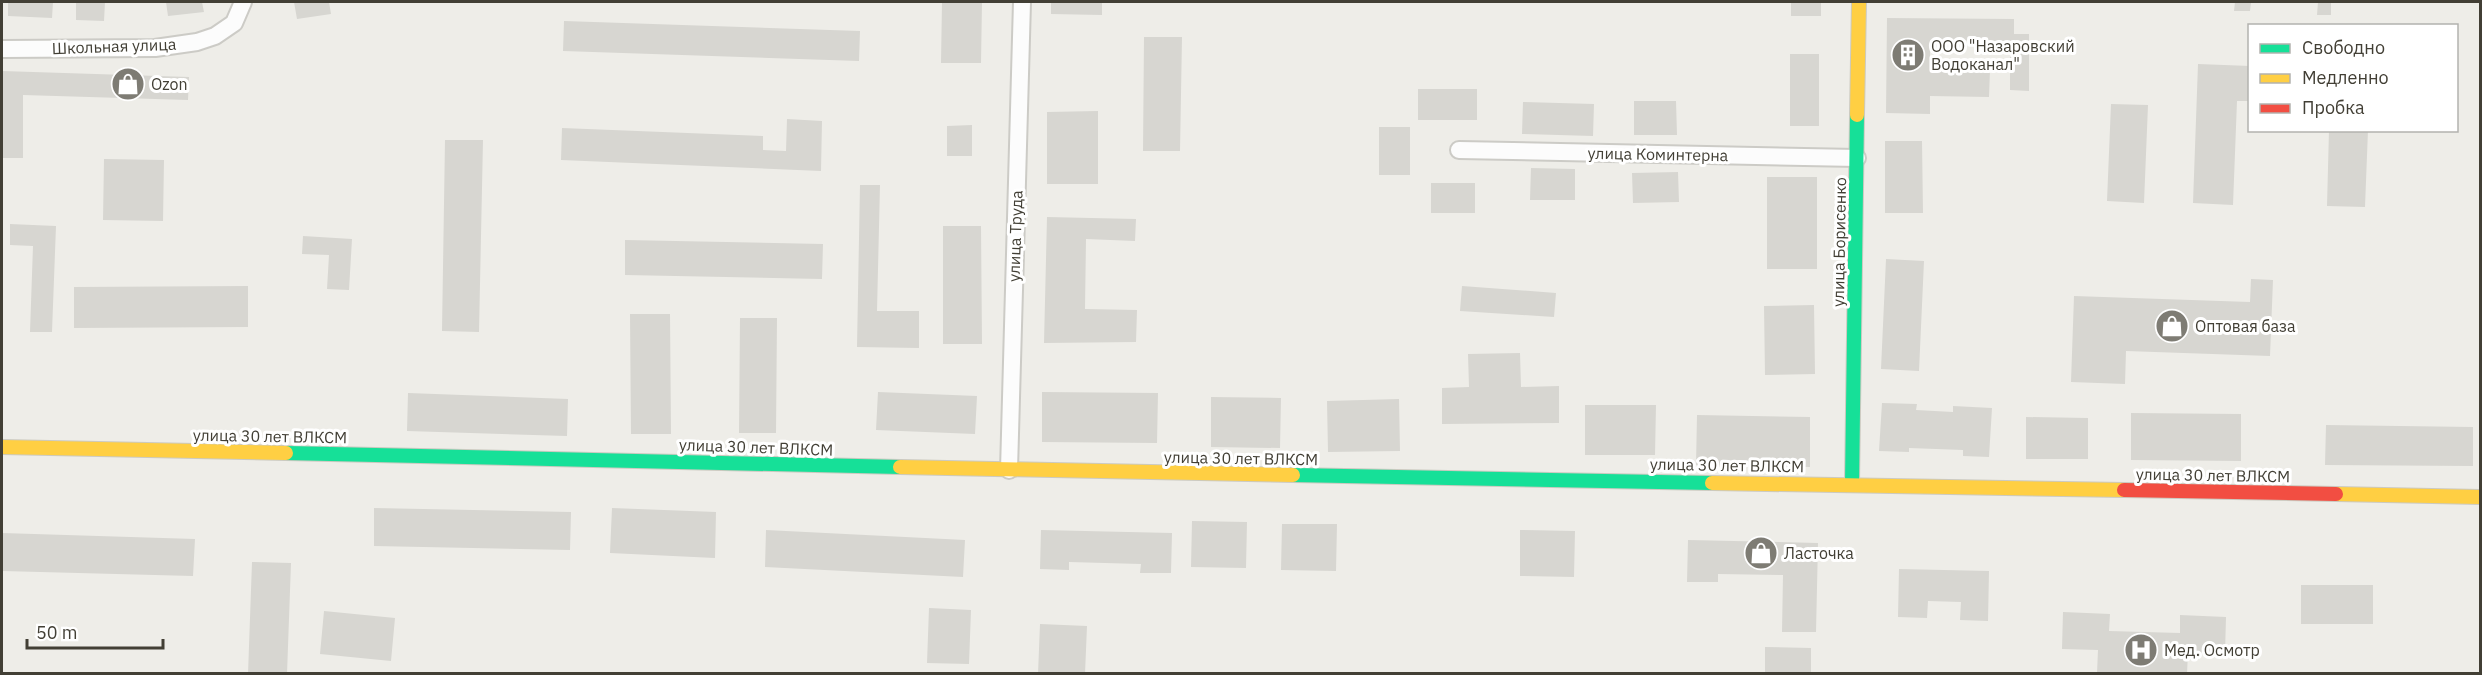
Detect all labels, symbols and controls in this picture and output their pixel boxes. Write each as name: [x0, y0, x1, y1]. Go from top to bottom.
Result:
legend: [2248, 24, 2458, 132]
street label: Школьная улица: [51, 34, 177, 58]
place label: ООО "Назаровский Водоканал": [1931, 36, 2075, 74]
text: Свободно: [2302, 36, 2385, 59]
building icon: ООО "Назаровский Водоканал": [1890, 37, 1926, 73]
shop icon: Ozon: [110, 66, 146, 102]
text: Медленно: [2302, 66, 2389, 89]
place label: Ozon: [151, 74, 188, 94]
text: Пробка: [2302, 96, 2365, 119]
street label: улица Коминтерна: [1588, 143, 1729, 165]
street label: улица Борисенко: [1828, 177, 1850, 307]
street label: улица Труда: [1003, 189, 1027, 282]
shop icon: Оптовая база: [2154, 308, 2190, 344]
place label: Оптовая база: [2195, 316, 2296, 336]
street label: улица 30 лет ВЛКСМ: [193, 425, 347, 447]
street label: улица 30 лет ВЛКСМ: [679, 434, 833, 460]
street label: улица 30 лет ВЛКСМ: [1164, 447, 1318, 469]
street label: улица 30 лет ВЛКСМ: [1650, 454, 1804, 476]
street label: улица 30 лет ВЛКСМ: [2136, 464, 2290, 486]
shop icon: Ласточка: [1743, 535, 1779, 571]
place label: Ласточка: [1784, 543, 1854, 563]
scale bar: [27, 612, 164, 650]
text: 50 m: [36, 621, 78, 644]
hospital icon: Мед. Осмотр: [2123, 632, 2159, 668]
place label: Мед. Осмотр: [2164, 640, 2260, 660]

